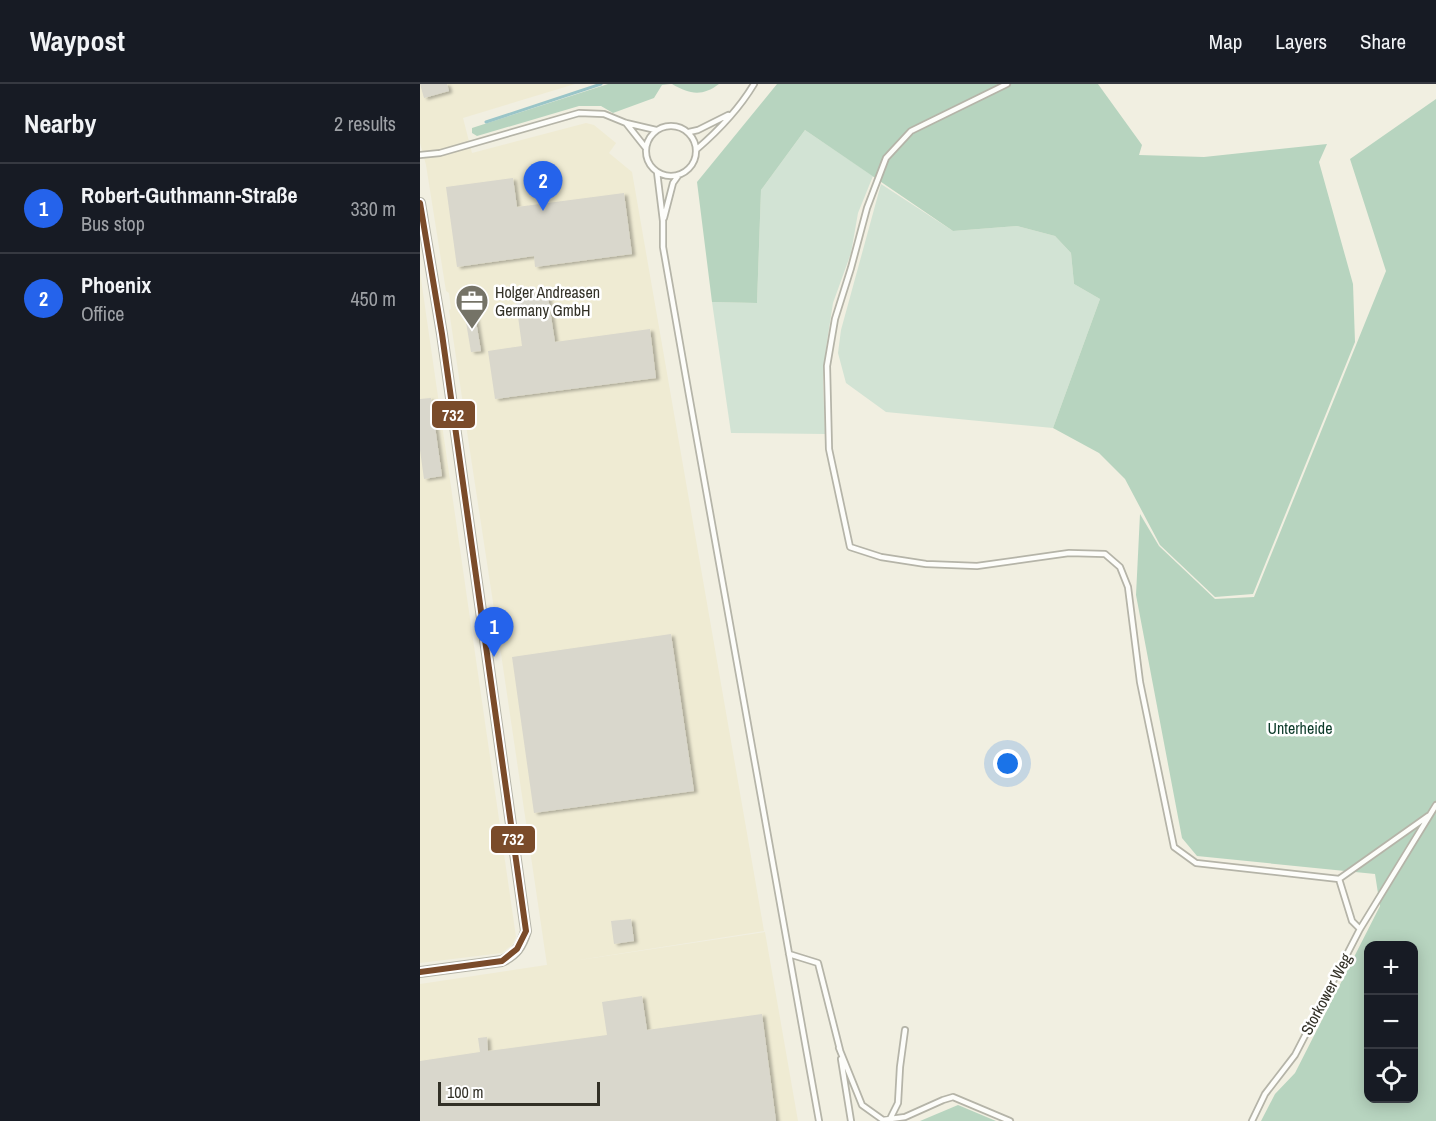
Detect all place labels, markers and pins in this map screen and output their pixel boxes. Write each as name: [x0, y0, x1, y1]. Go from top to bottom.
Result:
pin: 2: [524, 162, 562, 211]
place label: Holger Andreasen Germany GmbH: [495, 281, 600, 321]
office icon: Holger Andreasen Germany GmbH: [454, 283, 490, 330]
pin: 1: [474, 608, 514, 657]

